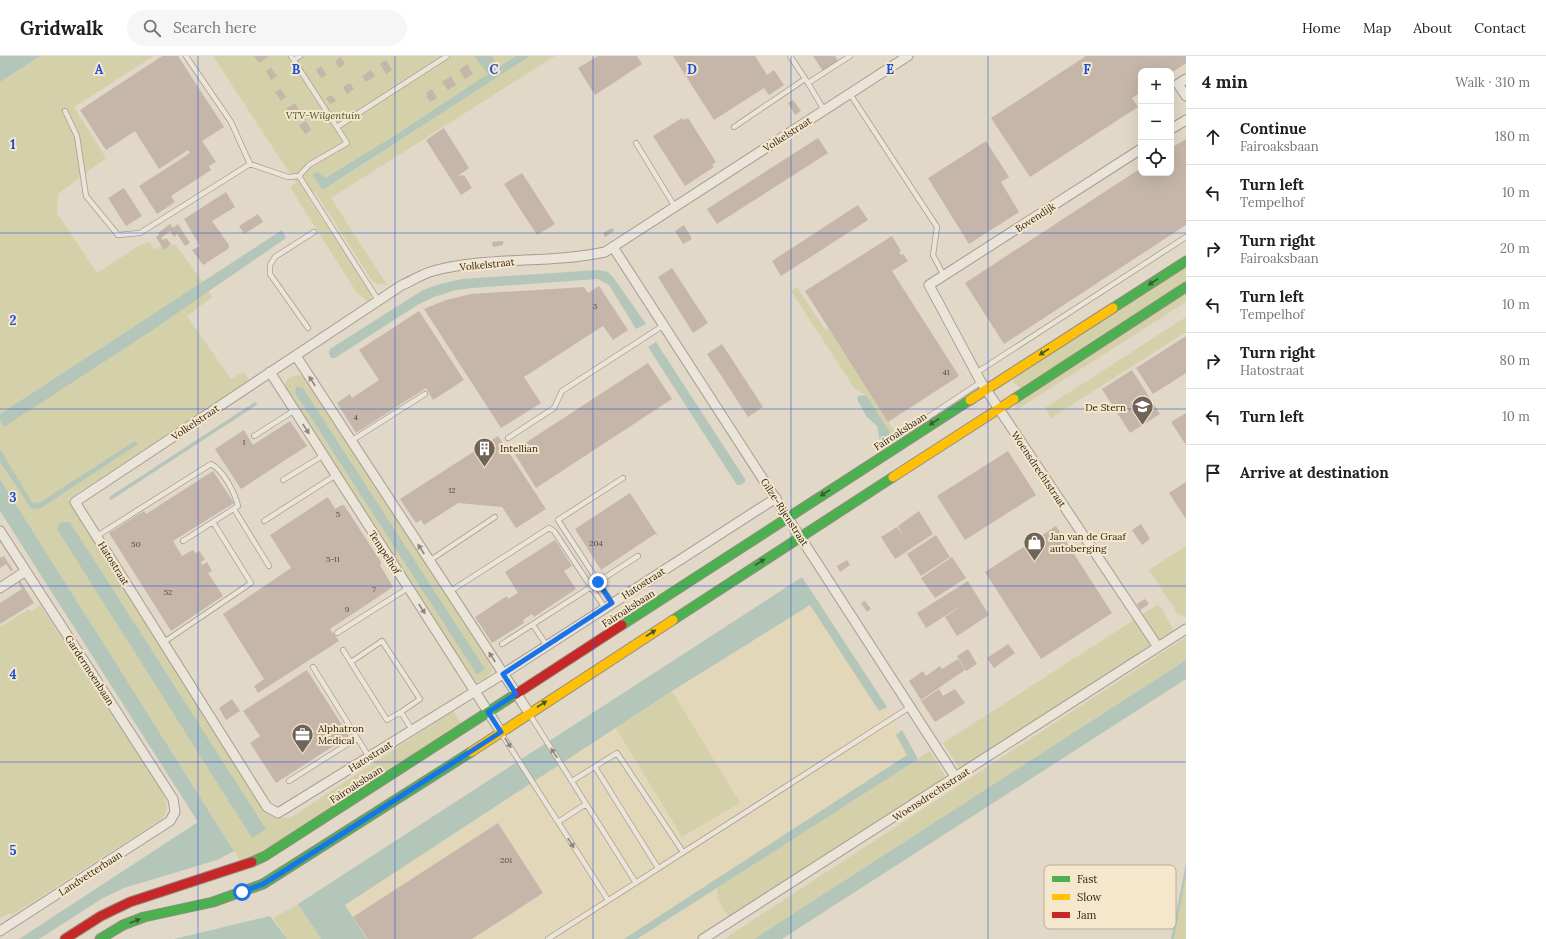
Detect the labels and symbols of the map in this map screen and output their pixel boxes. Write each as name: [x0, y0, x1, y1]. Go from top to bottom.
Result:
text: A: [95, 61, 104, 78]
text: B: [292, 61, 301, 78]
text: C: [490, 61, 499, 78]
text: D: [687, 61, 697, 78]
text: E: [886, 61, 894, 78]
text: F: [1083, 61, 1091, 78]
park label: VTV-Wilgentuin: [286, 109, 361, 122]
street label: Volkelstraat: [760, 114, 814, 155]
text: 1: [10, 136, 16, 153]
street label: Bovendijk: [1013, 199, 1058, 235]
street label: Volkelstraat: [458, 255, 515, 274]
one-way arrow: [1148, 278, 1158, 286]
house number: 3: [593, 301, 598, 311]
text: 2: [10, 312, 17, 329]
one-way arrow: [1039, 348, 1049, 356]
house number: 41: [942, 367, 950, 377]
one-way arrow: [308, 375, 315, 387]
school or university icon: De Stern: [1129, 394, 1155, 427]
place label: De Stern: [1085, 401, 1126, 414]
street label: Volkelstraat: [168, 402, 222, 444]
street label: Fairoaksbaan: [871, 409, 929, 453]
house number: 4: [354, 412, 359, 422]
one-way arrow: [928, 419, 940, 426]
one-way arrow: [303, 423, 310, 434]
street label: Woensdrechtstraat: [1008, 429, 1069, 510]
building icon: Intellian: [471, 435, 497, 468]
house number: 1: [243, 437, 246, 447]
place label: Intellian: [500, 442, 538, 455]
street label: Gilze-Rijenstraat: [758, 476, 811, 549]
house number: 12: [448, 485, 456, 495]
text: 3: [9, 489, 17, 506]
one-way arrow: [820, 489, 830, 497]
house number: 5: [336, 509, 340, 519]
street label: Tempelhof: [366, 528, 404, 577]
shop icon: Jan van de Graaf autoberging: [1021, 529, 1047, 562]
place label: Jan van de Graaf autoberging: [1049, 530, 1126, 555]
house number: 204: [589, 538, 603, 548]
street label: Hatostraat: [95, 539, 132, 588]
house number: 50: [131, 539, 141, 549]
one-way arrow: [417, 543, 425, 554]
house number: 5-11: [326, 554, 340, 564]
one-way arrow: [754, 559, 766, 566]
street label: Hatostraat: [619, 564, 668, 602]
route end: [589, 573, 607, 591]
house number: 7: [372, 584, 376, 594]
street label: Fairoaksbaan: [599, 586, 657, 630]
house number: 52: [164, 587, 172, 597]
house number: 9: [345, 604, 350, 614]
one-way arrow: [418, 604, 426, 614]
one-way arrow: [645, 630, 657, 637]
street label: Gardermoenbaan: [62, 633, 117, 708]
one-way arrow: [488, 652, 496, 662]
text: 4: [9, 666, 17, 683]
one-way arrow: [537, 701, 548, 708]
office icon: Alphatron Medical: [289, 721, 315, 754]
place label: Alphatron Medical: [317, 722, 364, 747]
one-way arrow: [504, 737, 511, 749]
street label: Hatostraat: [346, 738, 395, 775]
one-way arrow: [550, 747, 557, 758]
street label: Fairoaksbaan: [327, 762, 385, 806]
street label: Woensdrechtstraat: [890, 765, 972, 824]
one-way arrow: [568, 837, 575, 849]
text: 5: [9, 842, 17, 859]
street label: Landvetterbaan: [56, 848, 125, 899]
house number: 201: [500, 855, 512, 865]
legend: [1044, 865, 1176, 929]
text: Fast: [1077, 872, 1098, 886]
route start: [233, 883, 251, 901]
text: Slow: [1077, 890, 1102, 904]
text: Jam: [1076, 908, 1097, 922]
one-way arrow: [129, 917, 141, 923]

